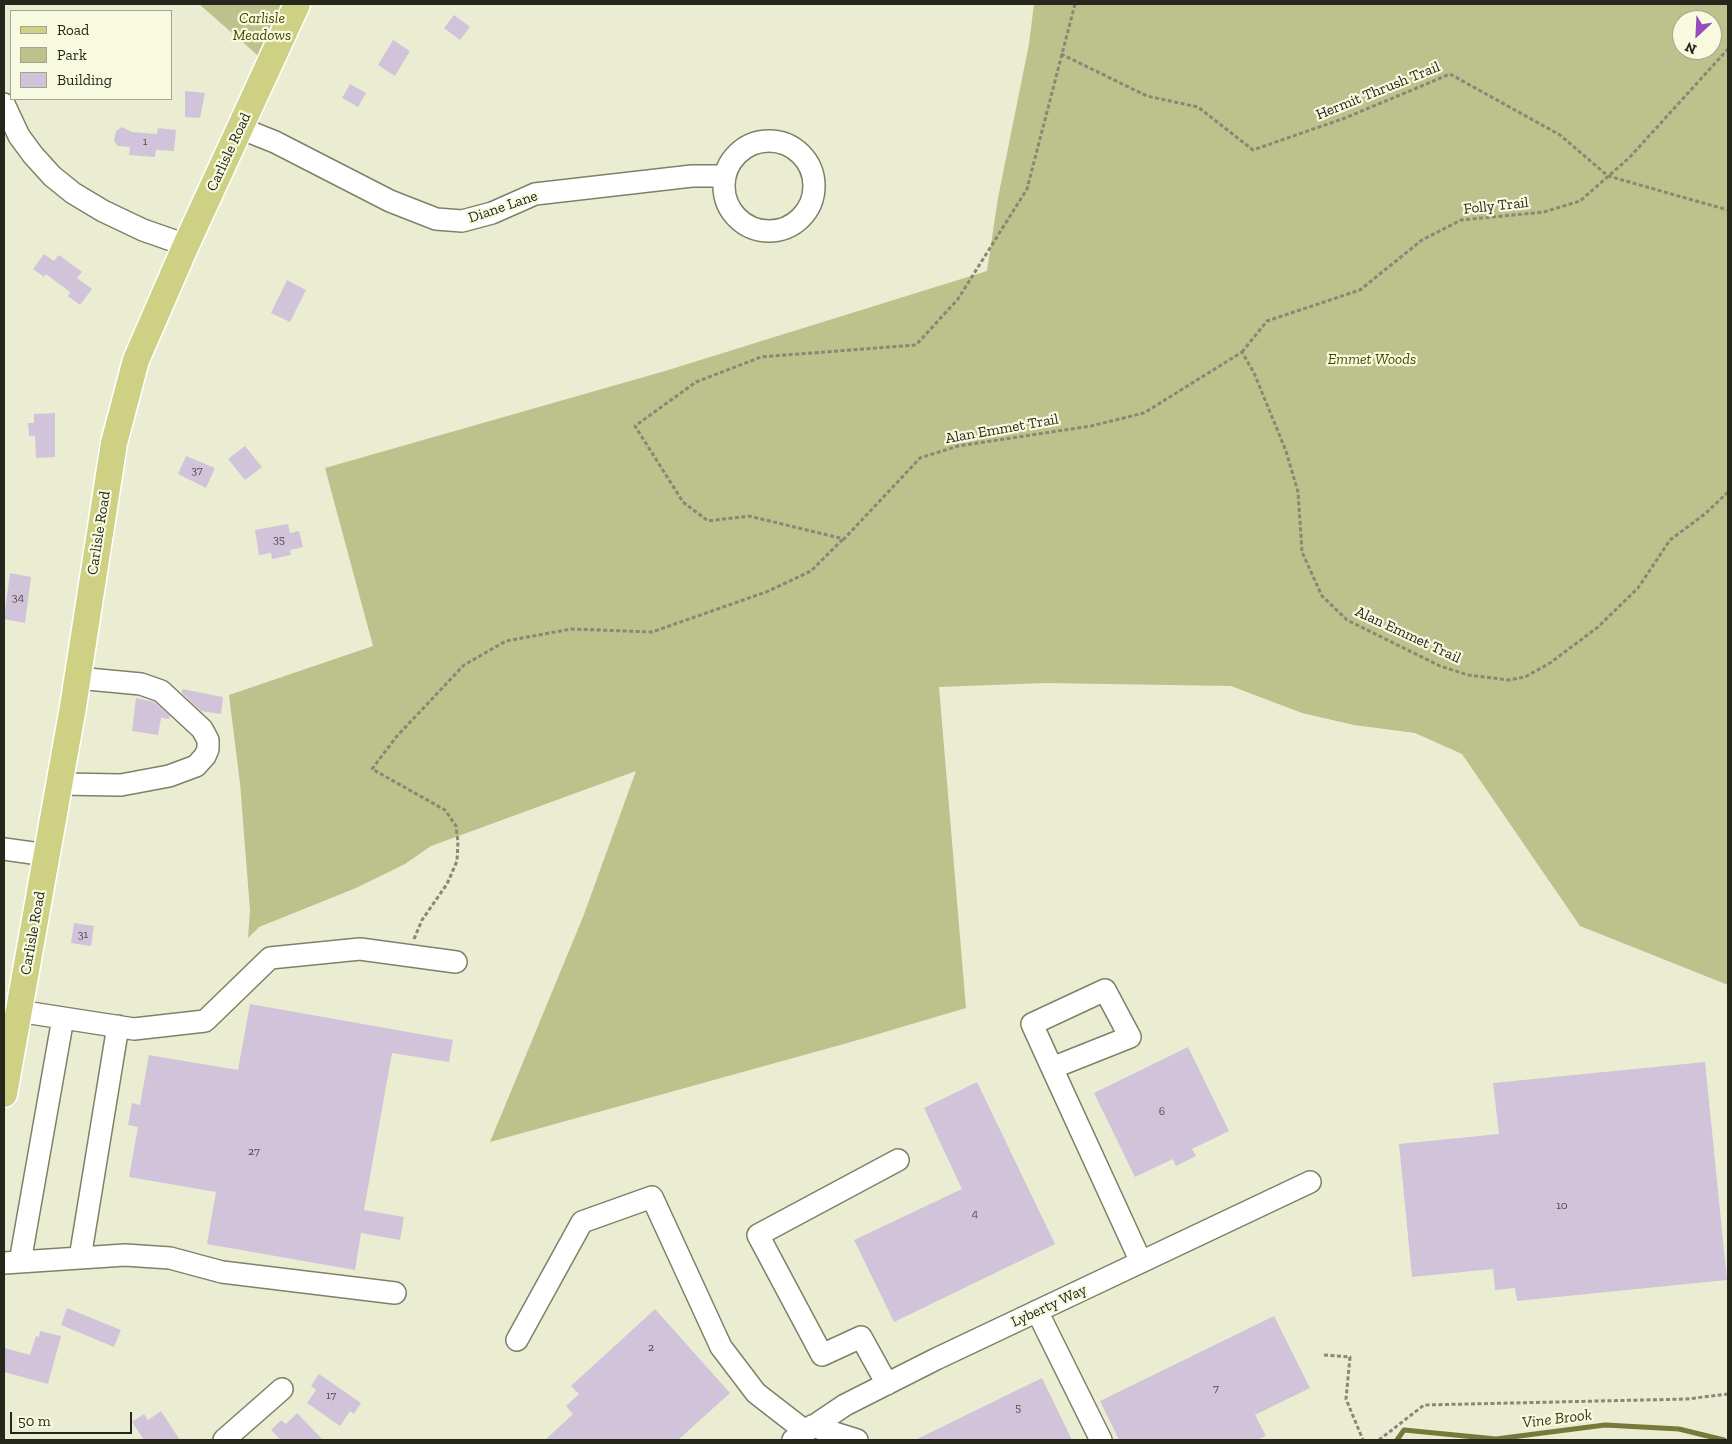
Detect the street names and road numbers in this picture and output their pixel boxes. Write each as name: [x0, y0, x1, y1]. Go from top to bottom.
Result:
street label: Hermit Thrush Trail: [1313, 58, 1443, 124]
street label: Carlisle Road: [203, 110, 255, 194]
street label: Diane Lane: [466, 187, 540, 227]
street label: Folly Trail: [1463, 194, 1529, 218]
street label: Alan Emmet Trail: [944, 410, 1060, 448]
street label: Carlisle Road: [83, 490, 115, 576]
street label: Alan Emmet Trail: [1352, 603, 1464, 667]
street label: Carlisle Road: [17, 890, 49, 976]
street label: Lyberty Way: [1008, 1281, 1090, 1331]

